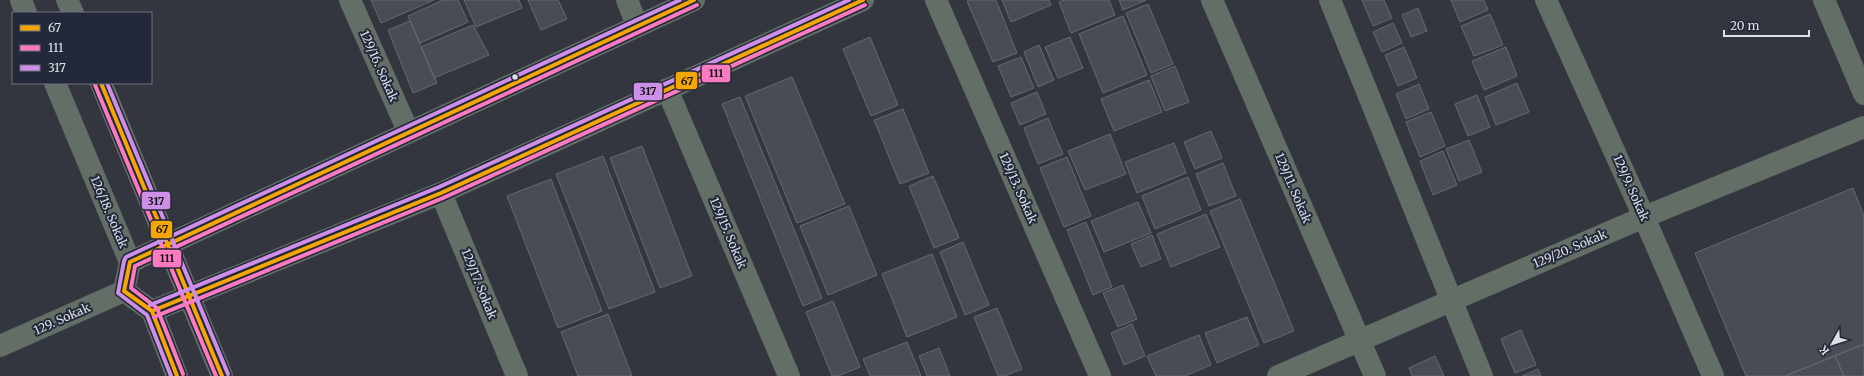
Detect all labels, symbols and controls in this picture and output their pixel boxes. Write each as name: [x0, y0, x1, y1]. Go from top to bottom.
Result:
legend: [12, 12, 152, 84]
scale bar: [1724, 12, 1809, 38]
text: 20 m: [1730, 18, 1759, 33]
text: 67: [48, 20, 61, 35]
street label: 129/16. Sokak: [357, 28, 402, 104]
text: 111: [48, 40, 64, 55]
text: 317: [48, 60, 66, 75]
line badge: 111: [701, 64, 731, 83]
text: 111: [709, 66, 723, 80]
line badge: 67: [675, 71, 698, 90]
unlabelled marker: [510, 72, 520, 82]
text: 67: [681, 74, 694, 88]
line badge: 317: [633, 82, 663, 101]
text: 317: [640, 84, 657, 98]
street label: 129/13. Sokak: [996, 150, 1041, 226]
street label: 129/11. Sokak: [1272, 150, 1315, 226]
street label: 129/9. Sokak: [1610, 152, 1653, 224]
street label: 126/18. Sokak: [87, 173, 132, 251]
line badge: 317: [141, 191, 171, 210]
text: 317: [148, 194, 165, 208]
street label: 129/15. Sokak: [707, 195, 750, 271]
line badge: 67: [150, 220, 173, 239]
text: 67: [156, 222, 169, 236]
street label: 129/20. Sokak: [1531, 226, 1609, 271]
street label: 129/17. Sokak: [459, 246, 501, 322]
line badge: 111: [152, 249, 182, 268]
text: 111: [160, 251, 174, 265]
street label: 129. Sokak: [31, 299, 93, 338]
north arrow: [1812, 324, 1852, 364]
text: K: [1816, 342, 1832, 358]

